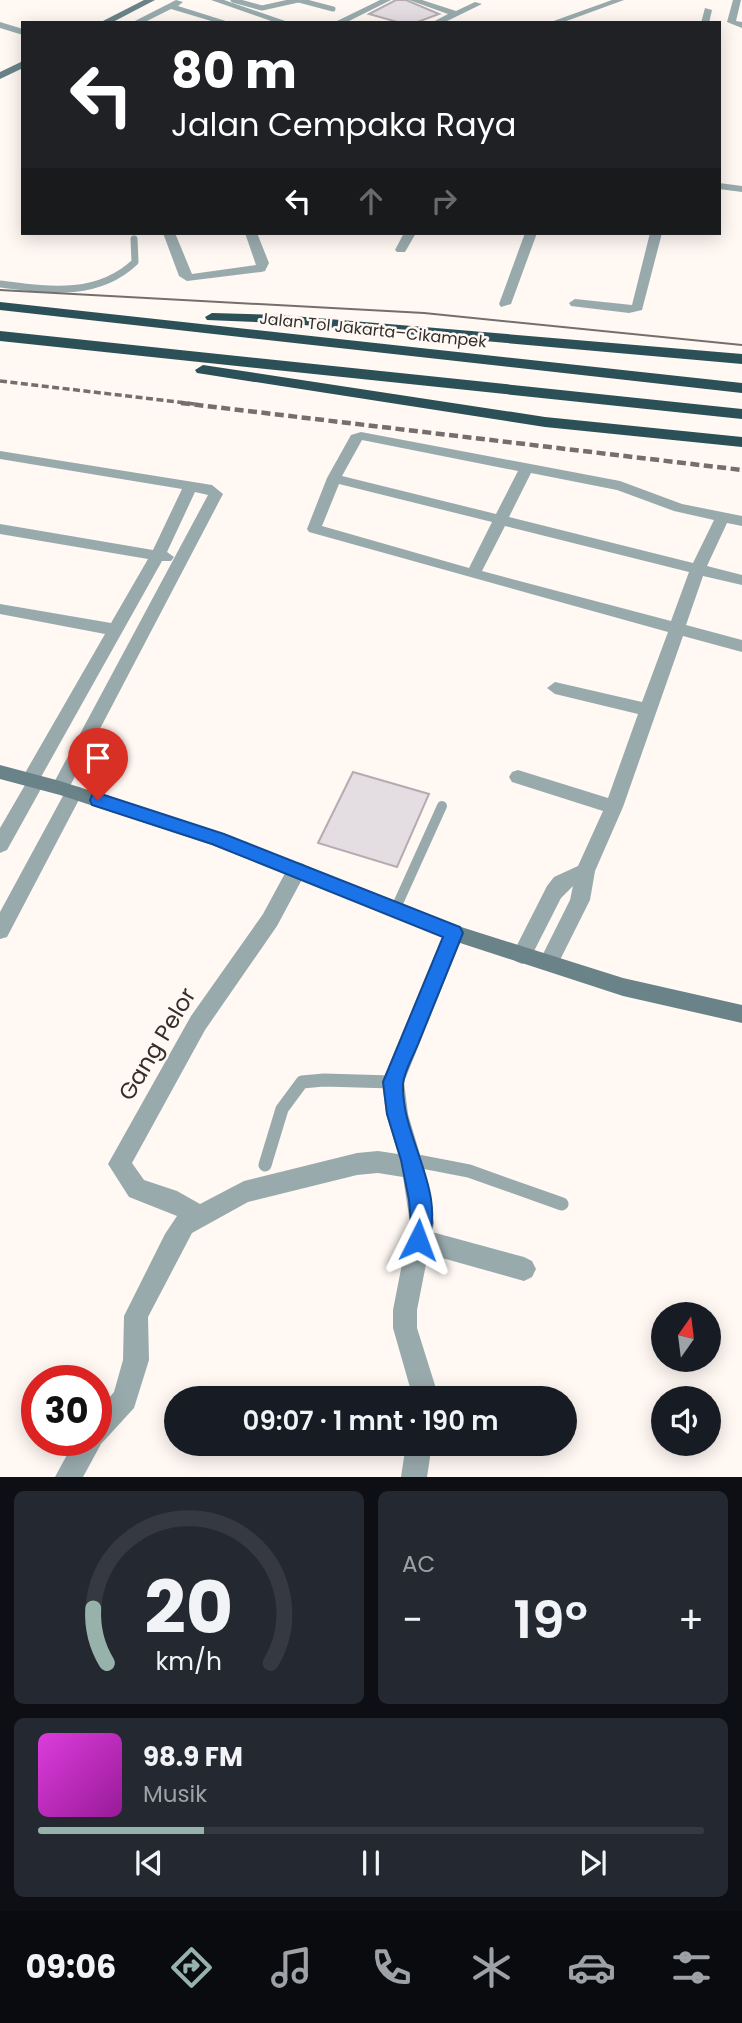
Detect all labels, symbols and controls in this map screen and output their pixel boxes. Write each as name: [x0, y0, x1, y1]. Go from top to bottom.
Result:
text: 80 m: [171, 37, 297, 105]
icon: left: [56, 49, 147, 140]
text: Jalan Cempaka Raya: [171, 102, 516, 147]
icon: left: [279, 182, 317, 220]
icon: ahead: [352, 182, 390, 220]
icon: right: [425, 182, 463, 220]
street label: Jalan Tol Jakarta–Cikampek: [258, 307, 488, 353]
pin: [68, 728, 128, 800]
icon: arrive: [79, 739, 117, 777]
street label: Gang Pelor: [111, 982, 203, 1106]
position arrow: [381, 1203, 455, 1277]
north arrow: [651, 1302, 721, 1372]
map controls: [651, 1302, 721, 1456]
speed limit sign: 30: [21, 1365, 112, 1456]
button: sound: [651, 1386, 721, 1456]
text: 09:07 · 1 mnt · 190 m: [243, 1403, 498, 1439]
text: AC: [402, 1548, 435, 1580]
text: 20: [144, 1558, 234, 1659]
text: 19°: [513, 1583, 588, 1656]
text: −: [402, 1593, 423, 1646]
text: +: [678, 1593, 704, 1646]
text: km/h: [156, 1644, 222, 1679]
text: 98.9 FM: [143, 1739, 243, 1775]
text: Musik: [143, 1778, 207, 1810]
icon: previous: [130, 1844, 168, 1882]
icon: pause: [352, 1844, 390, 1882]
icon: next: [574, 1844, 612, 1882]
icon: directions: [167, 1943, 216, 1992]
icon: music: [267, 1943, 316, 1992]
icon: phone: [367, 1943, 416, 1992]
icon: climate: [467, 1943, 516, 1992]
icon: car: [567, 1943, 616, 1992]
icon: filters: [667, 1943, 716, 1992]
text: 09:06: [26, 1944, 116, 1989]

